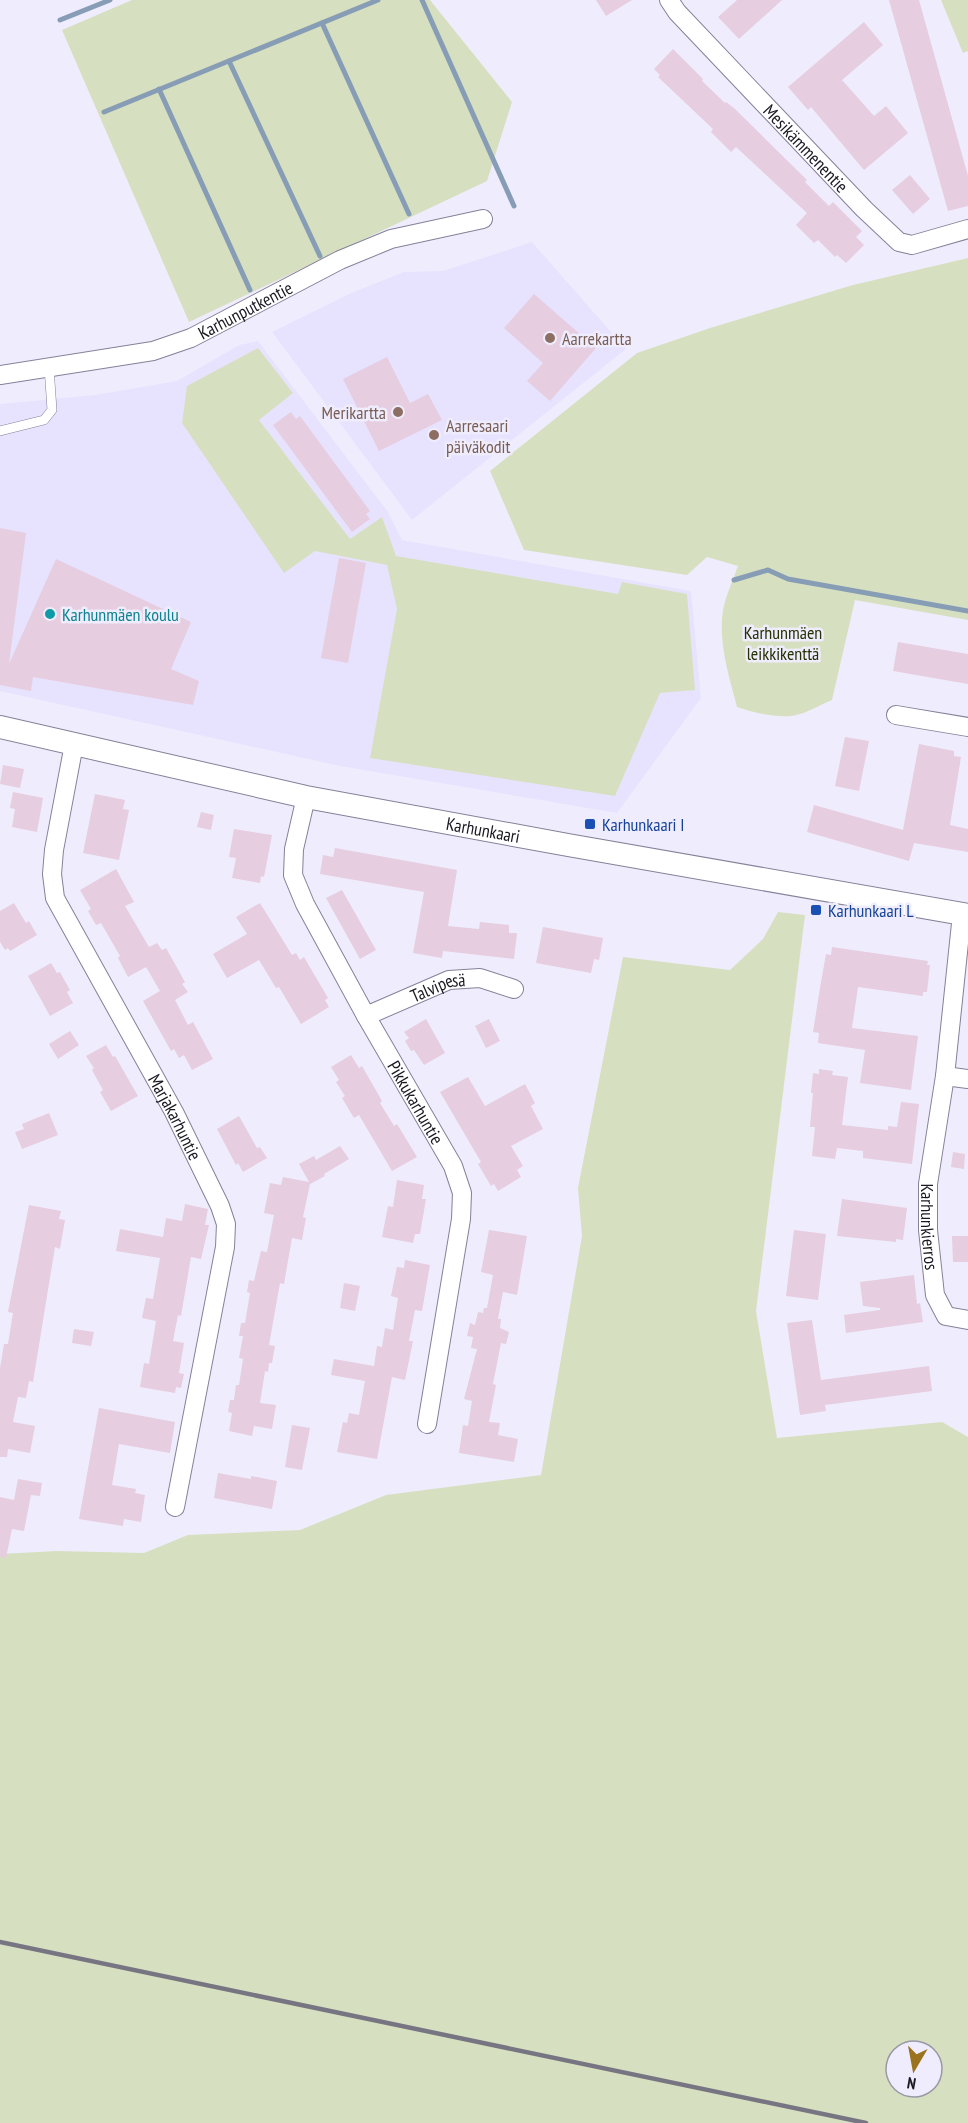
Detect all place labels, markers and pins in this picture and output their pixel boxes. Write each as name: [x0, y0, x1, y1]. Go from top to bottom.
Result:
place label: Aarrekartta: [562, 327, 632, 350]
marker: Aarrekartta: [543, 331, 557, 345]
place label: Merikartta: [322, 401, 386, 424]
marker: Merikartta: [391, 405, 405, 419]
place label: Aarresaari päiväkodit: [446, 414, 510, 458]
marker: Aarresaari päiväkodit: [427, 428, 441, 442]
place label: Karhunmäen koulu: [62, 603, 179, 626]
marker: Karhunmäen koulu: [43, 607, 57, 621]
place label: Karhunkaari I: [602, 813, 685, 836]
marker: Karhunkaari I: [583, 817, 597, 831]
place label: Karhunkaari L: [828, 899, 914, 922]
marker: Karhunkaari L: [809, 903, 823, 917]

